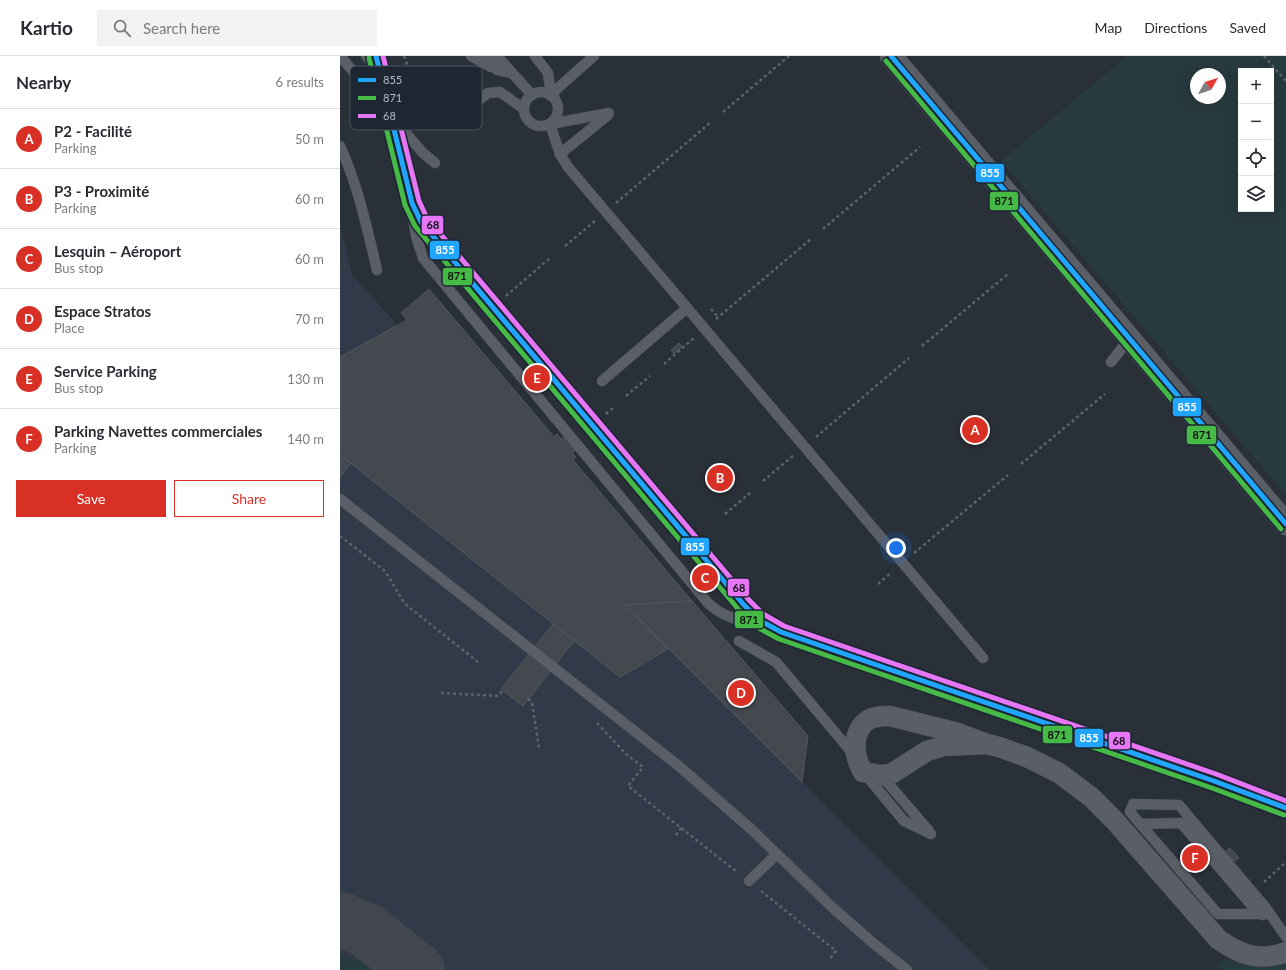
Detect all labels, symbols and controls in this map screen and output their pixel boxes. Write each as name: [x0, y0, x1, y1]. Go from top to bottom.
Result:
search box: [97, 10, 377, 46]
text: Kartio: [20, 16, 73, 39]
icon: search: [111, 17, 133, 39]
text: Search here: [143, 19, 220, 37]
text: Map: [1095, 19, 1122, 36]
text: Directions: [1144, 19, 1207, 36]
text: Saved: [1229, 19, 1266, 36]
legend: [350, 66, 482, 130]
north arrow: [1190, 68, 1226, 104]
map controls: [1238, 68, 1274, 212]
button: +: [1238, 68, 1274, 104]
text: Nearby: [16, 72, 71, 93]
text: 855: [383, 73, 402, 86]
text: 6 results: [276, 74, 324, 90]
text: 871: [383, 91, 402, 104]
button: −: [1238, 104, 1274, 140]
text: 68: [383, 109, 396, 122]
text: P2 - Facilité: [54, 122, 132, 140]
text: A: [24, 131, 34, 147]
text: 50 m: [295, 131, 324, 147]
text: Parking: [54, 140, 97, 156]
button: locate: [1238, 140, 1274, 176]
line badge: 855: [975, 163, 1005, 183]
text: 855: [980, 166, 1000, 179]
button: layers: [1238, 176, 1274, 212]
text: P3 - Proximité: [54, 182, 149, 200]
text: B: [25, 191, 33, 207]
text: 60 m: [295, 191, 324, 207]
line badge: 871: [989, 191, 1019, 211]
text: 871: [994, 194, 1014, 207]
text: Parking: [54, 200, 97, 216]
line badge: 68: [421, 215, 444, 235]
text: 68: [427, 218, 439, 231]
line badge: 855: [429, 240, 460, 260]
text: Lesquin – Aéroport: [54, 242, 181, 260]
text: 855: [435, 243, 455, 256]
text: C: [25, 251, 33, 267]
text: 60 m: [295, 251, 324, 267]
text: Bus stop: [54, 260, 103, 276]
line badge: 871: [442, 267, 473, 286]
text: 871: [447, 269, 467, 282]
text: Espace Stratos: [54, 302, 151, 320]
text: D: [24, 311, 34, 327]
text: 70 m: [295, 311, 324, 327]
text: Place: [54, 320, 84, 336]
text: Service Parking: [54, 362, 157, 380]
pin: E: [524, 363, 550, 393]
text: E: [25, 371, 33, 387]
text: 130 m: [287, 371, 324, 387]
text: Bus stop: [54, 380, 103, 396]
line badge: 855: [1172, 397, 1202, 417]
text: 855: [1177, 400, 1197, 413]
pin: A: [962, 415, 988, 445]
text: Parking Navettes commerciales: [54, 422, 262, 440]
line badge: 871: [1186, 425, 1217, 445]
text: 871: [1192, 428, 1212, 441]
text: F: [25, 431, 33, 447]
text: 140 m: [287, 431, 324, 447]
text: Parking: [54, 440, 97, 456]
pin: B: [707, 463, 733, 493]
button: Save: [16, 480, 166, 517]
button: Share: [174, 480, 324, 517]
line badge: 855: [680, 537, 710, 556]
your location: [886, 538, 906, 558]
text: 855: [685, 540, 705, 553]
pin: C: [692, 563, 718, 593]
line badge: 68: [727, 578, 750, 597]
text: 68: [733, 581, 745, 594]
line badge: 871: [734, 610, 764, 629]
text: 871: [739, 613, 759, 626]
pin: D: [728, 678, 754, 708]
line badge: 871: [1042, 725, 1073, 744]
text: 871: [1047, 728, 1067, 741]
line badge: 855: [1074, 728, 1104, 748]
text: 855: [1079, 731, 1099, 744]
line badge: 68: [1108, 731, 1131, 750]
text: 68: [1113, 734, 1125, 747]
pin: F: [1182, 843, 1208, 873]

